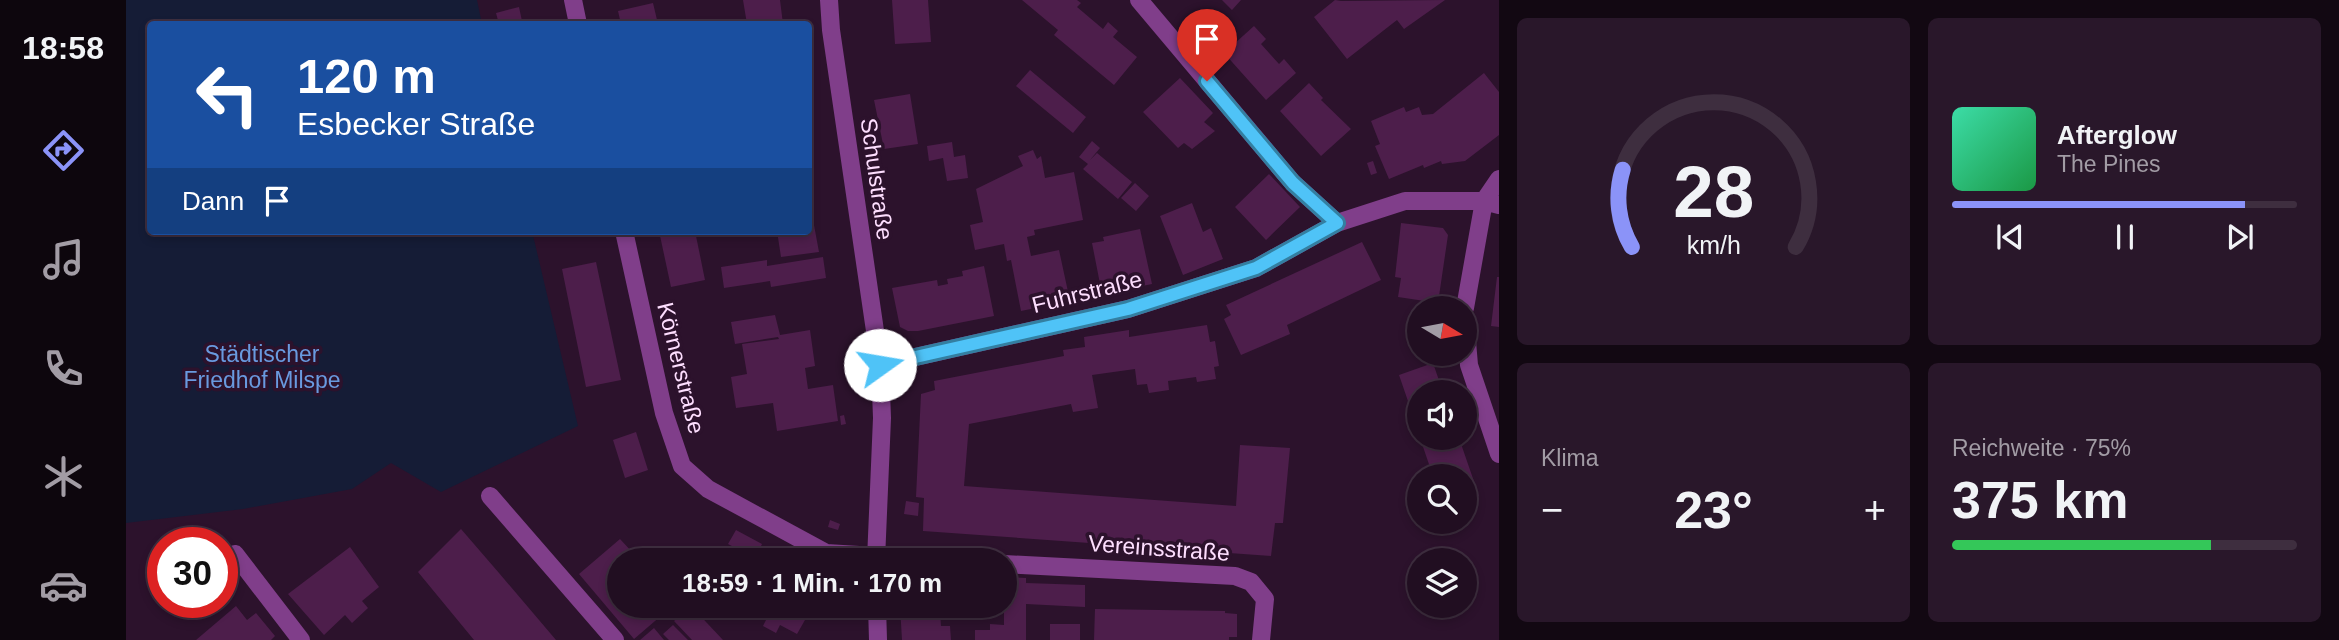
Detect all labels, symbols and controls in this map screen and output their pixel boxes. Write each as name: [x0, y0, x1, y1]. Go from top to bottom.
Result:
pin: [1177, 9, 1237, 81]
icon: arrive: [1188, 20, 1226, 58]
text: 18:58: [22, 30, 104, 66]
icon: left: [182, 49, 273, 140]
text: 120 m: [297, 49, 436, 103]
text: Esbecker Straße: [297, 106, 535, 142]
street label: Schulstraße: [856, 116, 898, 242]
text: Afterglow: [2057, 120, 2177, 150]
icon: directions: [39, 126, 88, 175]
text: The Pines: [2057, 151, 2161, 177]
text: 28: [1673, 152, 1754, 233]
icon: arrive: [258, 182, 296, 220]
text: Dann: [182, 186, 244, 216]
icon: previous: [1991, 218, 2029, 256]
icon: pause: [2106, 218, 2144, 256]
icon: next: [2221, 218, 2259, 256]
text: km/h: [1686, 231, 1741, 259]
icon: music: [39, 235, 88, 284]
street label: Fuhrstraße: [1029, 266, 1145, 318]
north arrow: [1407, 296, 1477, 366]
map controls: [1407, 296, 1477, 618]
street label: Körnerstraße: [652, 300, 710, 436]
position arrow: [843, 328, 917, 402]
park label: Städtischer Friedhof Milspe: [183, 341, 341, 393]
icon: phone: [39, 344, 88, 393]
button: sound: [1407, 380, 1477, 450]
text: Reichweite · 75%: [1952, 435, 2131, 461]
text: Klima: [1541, 445, 1599, 471]
icon: climate: [39, 452, 88, 501]
button: search: [1407, 464, 1477, 534]
text: 375 km: [1952, 471, 2128, 529]
text: 23°: [1674, 481, 1753, 539]
text: −: [1541, 489, 1563, 531]
text: +: [1864, 489, 1886, 531]
speed limit sign: 30: [147, 527, 238, 618]
street label: Vereinsstraße: [1087, 530, 1231, 566]
button: layers: [1407, 548, 1477, 618]
icon: car: [39, 561, 88, 610]
text: 18:59 · 1 Min. · 170 m: [682, 568, 942, 598]

